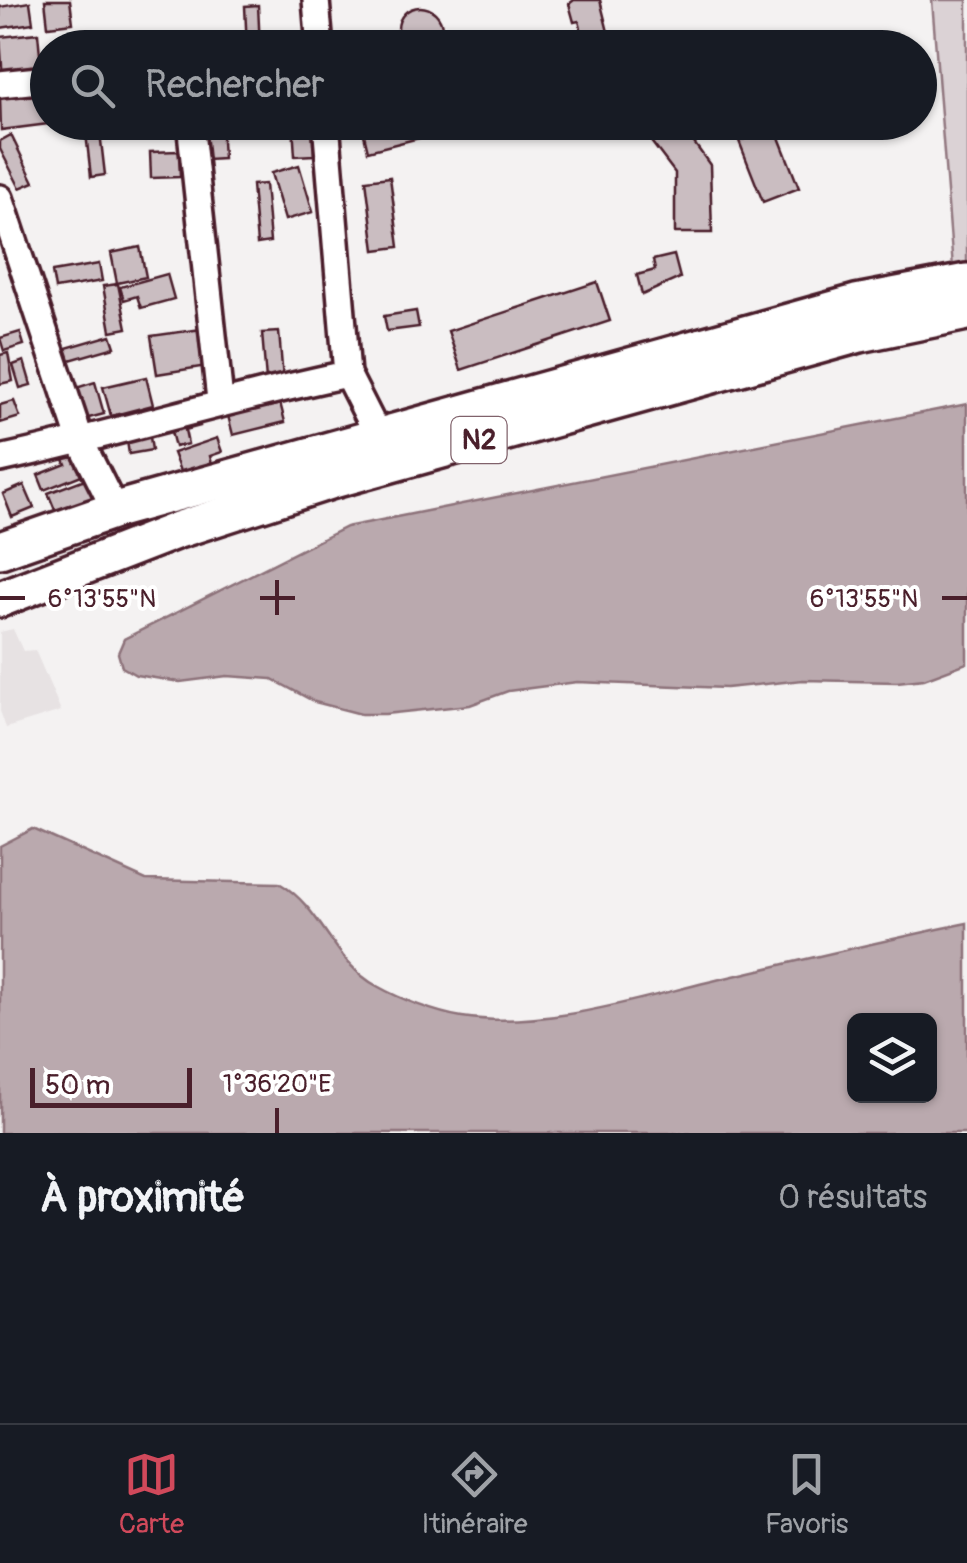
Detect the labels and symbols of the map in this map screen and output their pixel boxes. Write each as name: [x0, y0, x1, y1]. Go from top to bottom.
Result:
road number: N2: [452, 417, 506, 463]
text: 6°13'55"N: [48, 584, 156, 615]
text: 6°13'55"N: [810, 584, 918, 615]
scale bar: [30, 1063, 192, 1108]
text: 1°36'20"E: [223, 1069, 331, 1100]

